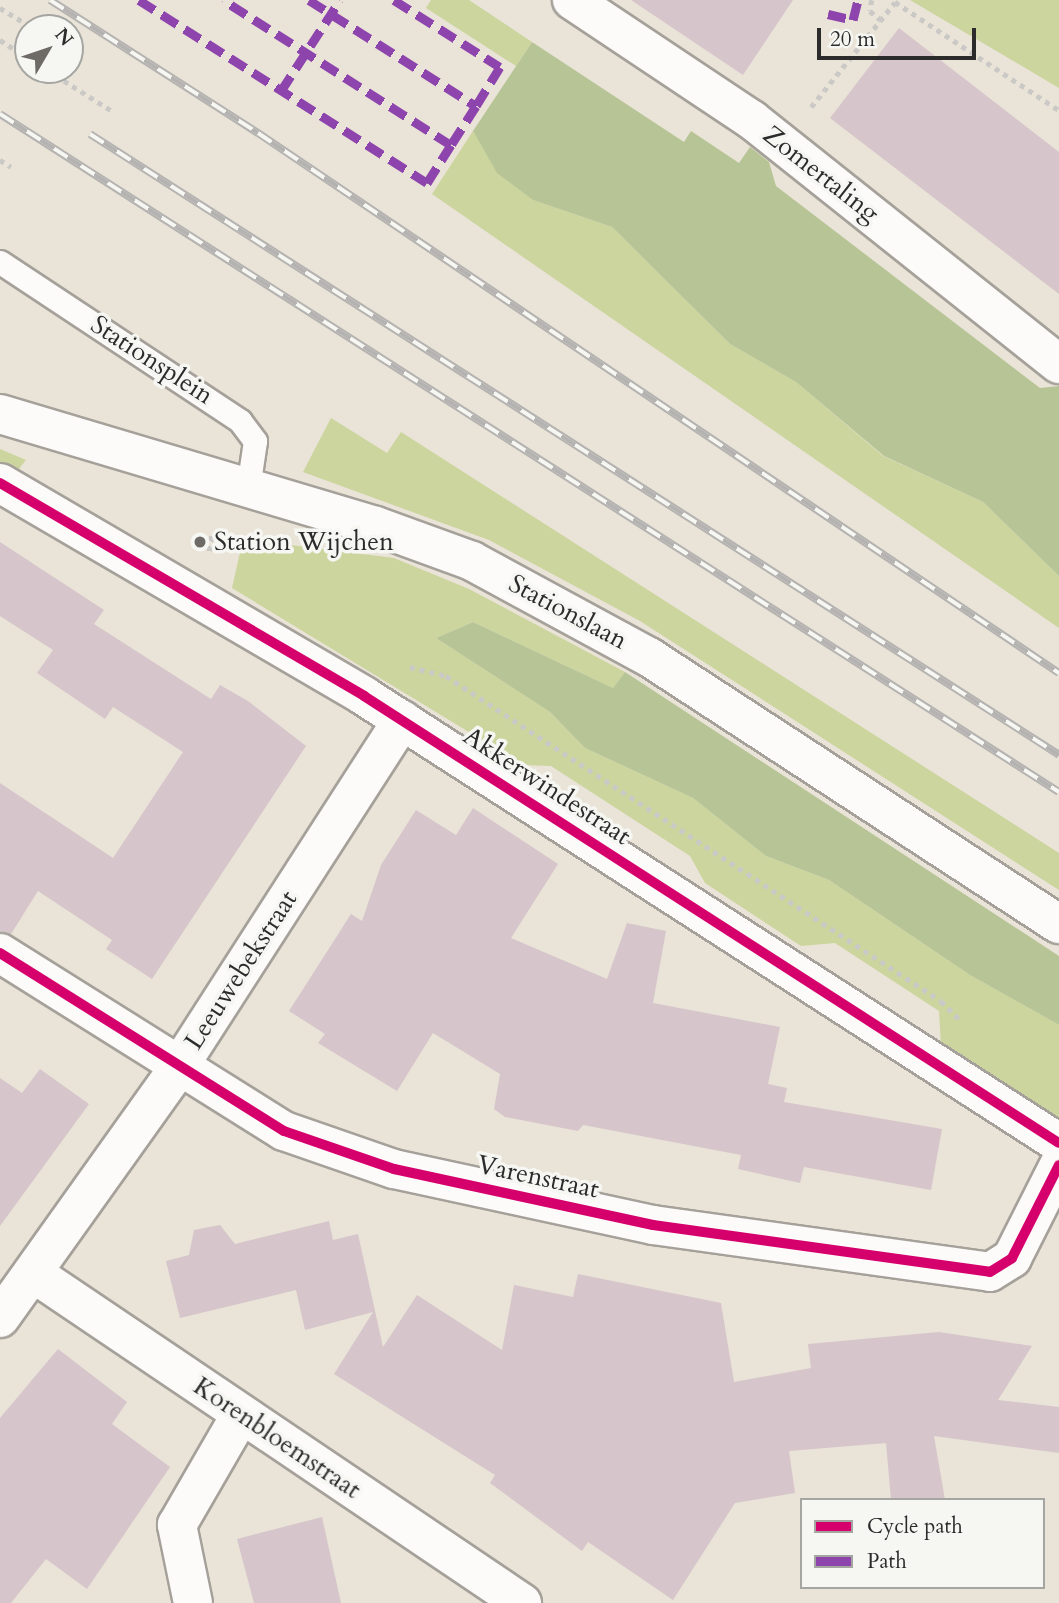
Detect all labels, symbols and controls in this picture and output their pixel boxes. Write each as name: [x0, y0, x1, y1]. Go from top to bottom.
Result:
north arrow: [14, 14, 84, 84]
scale bar: [821, 14, 980, 58]
text: N: [48, 22, 79, 52]
text: 20 m: [830, 25, 875, 54]
street label: Zomertaling: [757, 119, 885, 229]
street label: Stationsplein: [85, 309, 219, 411]
place label: Station Wijchen: [214, 526, 394, 558]
marker: Station Wijchen: [192, 534, 208, 550]
street label: Stationslaan: [504, 568, 632, 656]
street label: Akkerwindestraat: [457, 720, 637, 852]
street label: Leeuwebekstraat: [178, 885, 304, 1055]
street label: Varenstraat: [474, 1149, 602, 1205]
street label: Korenbloemstraat: [187, 1371, 367, 1505]
legend: [800, 1498, 1045, 1589]
text: Cycle path: [867, 1512, 963, 1541]
text: Path: [867, 1547, 907, 1576]

